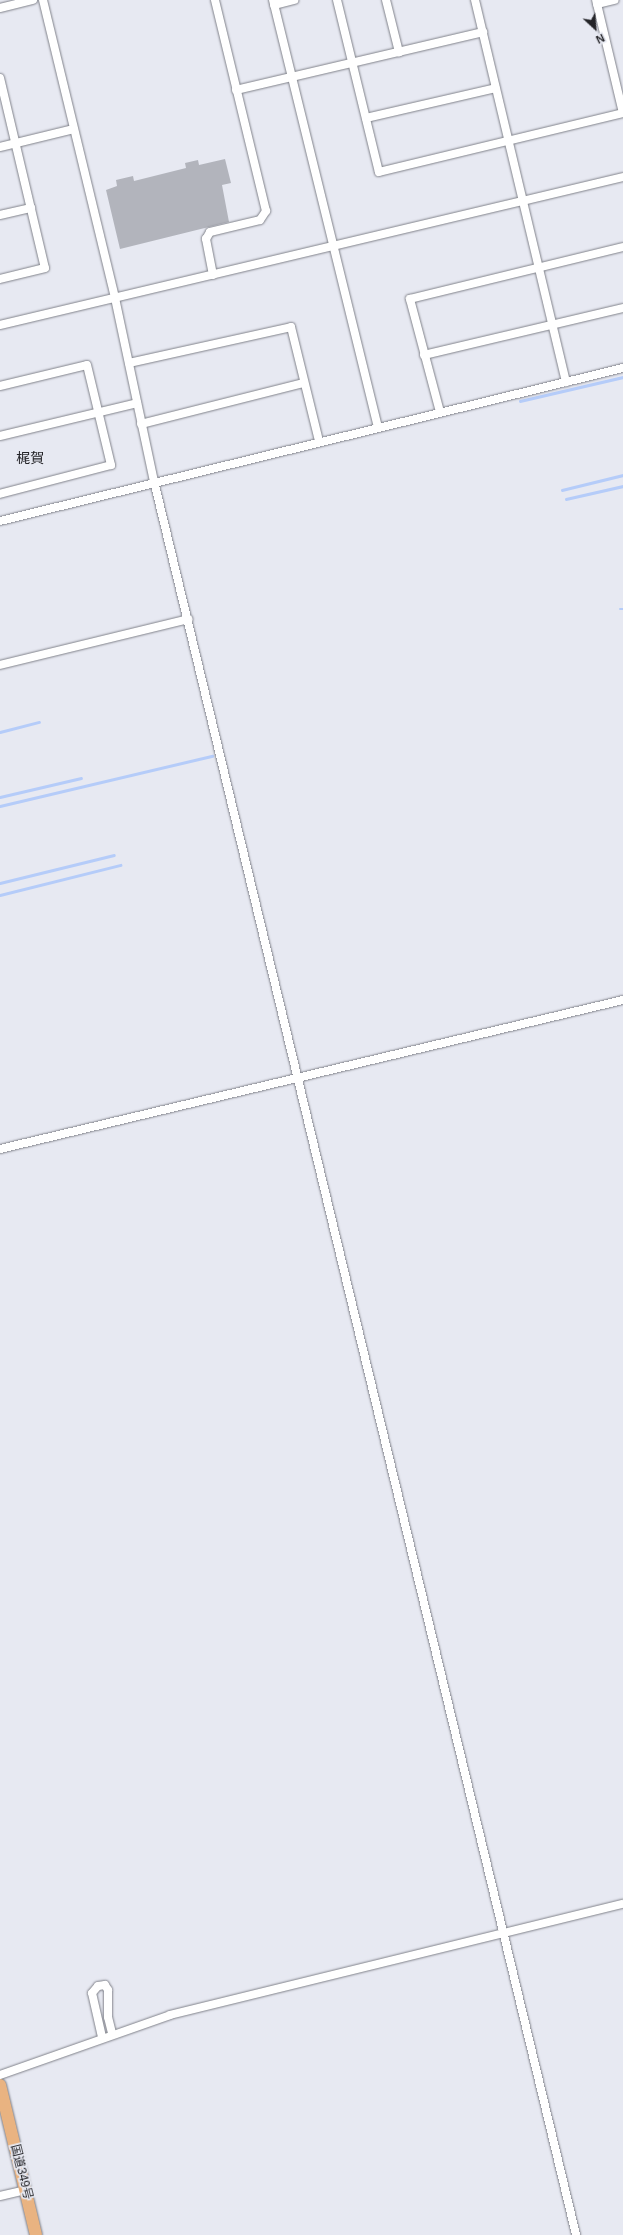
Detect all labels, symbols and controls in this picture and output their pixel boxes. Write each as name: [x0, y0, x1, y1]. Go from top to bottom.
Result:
north arrow: [575, 8, 615, 48]
text: N: [594, 32, 606, 46]
district label: 梶賀: [16, 450, 44, 466]
street label: 国道349号: [7, 2143, 35, 2201]

